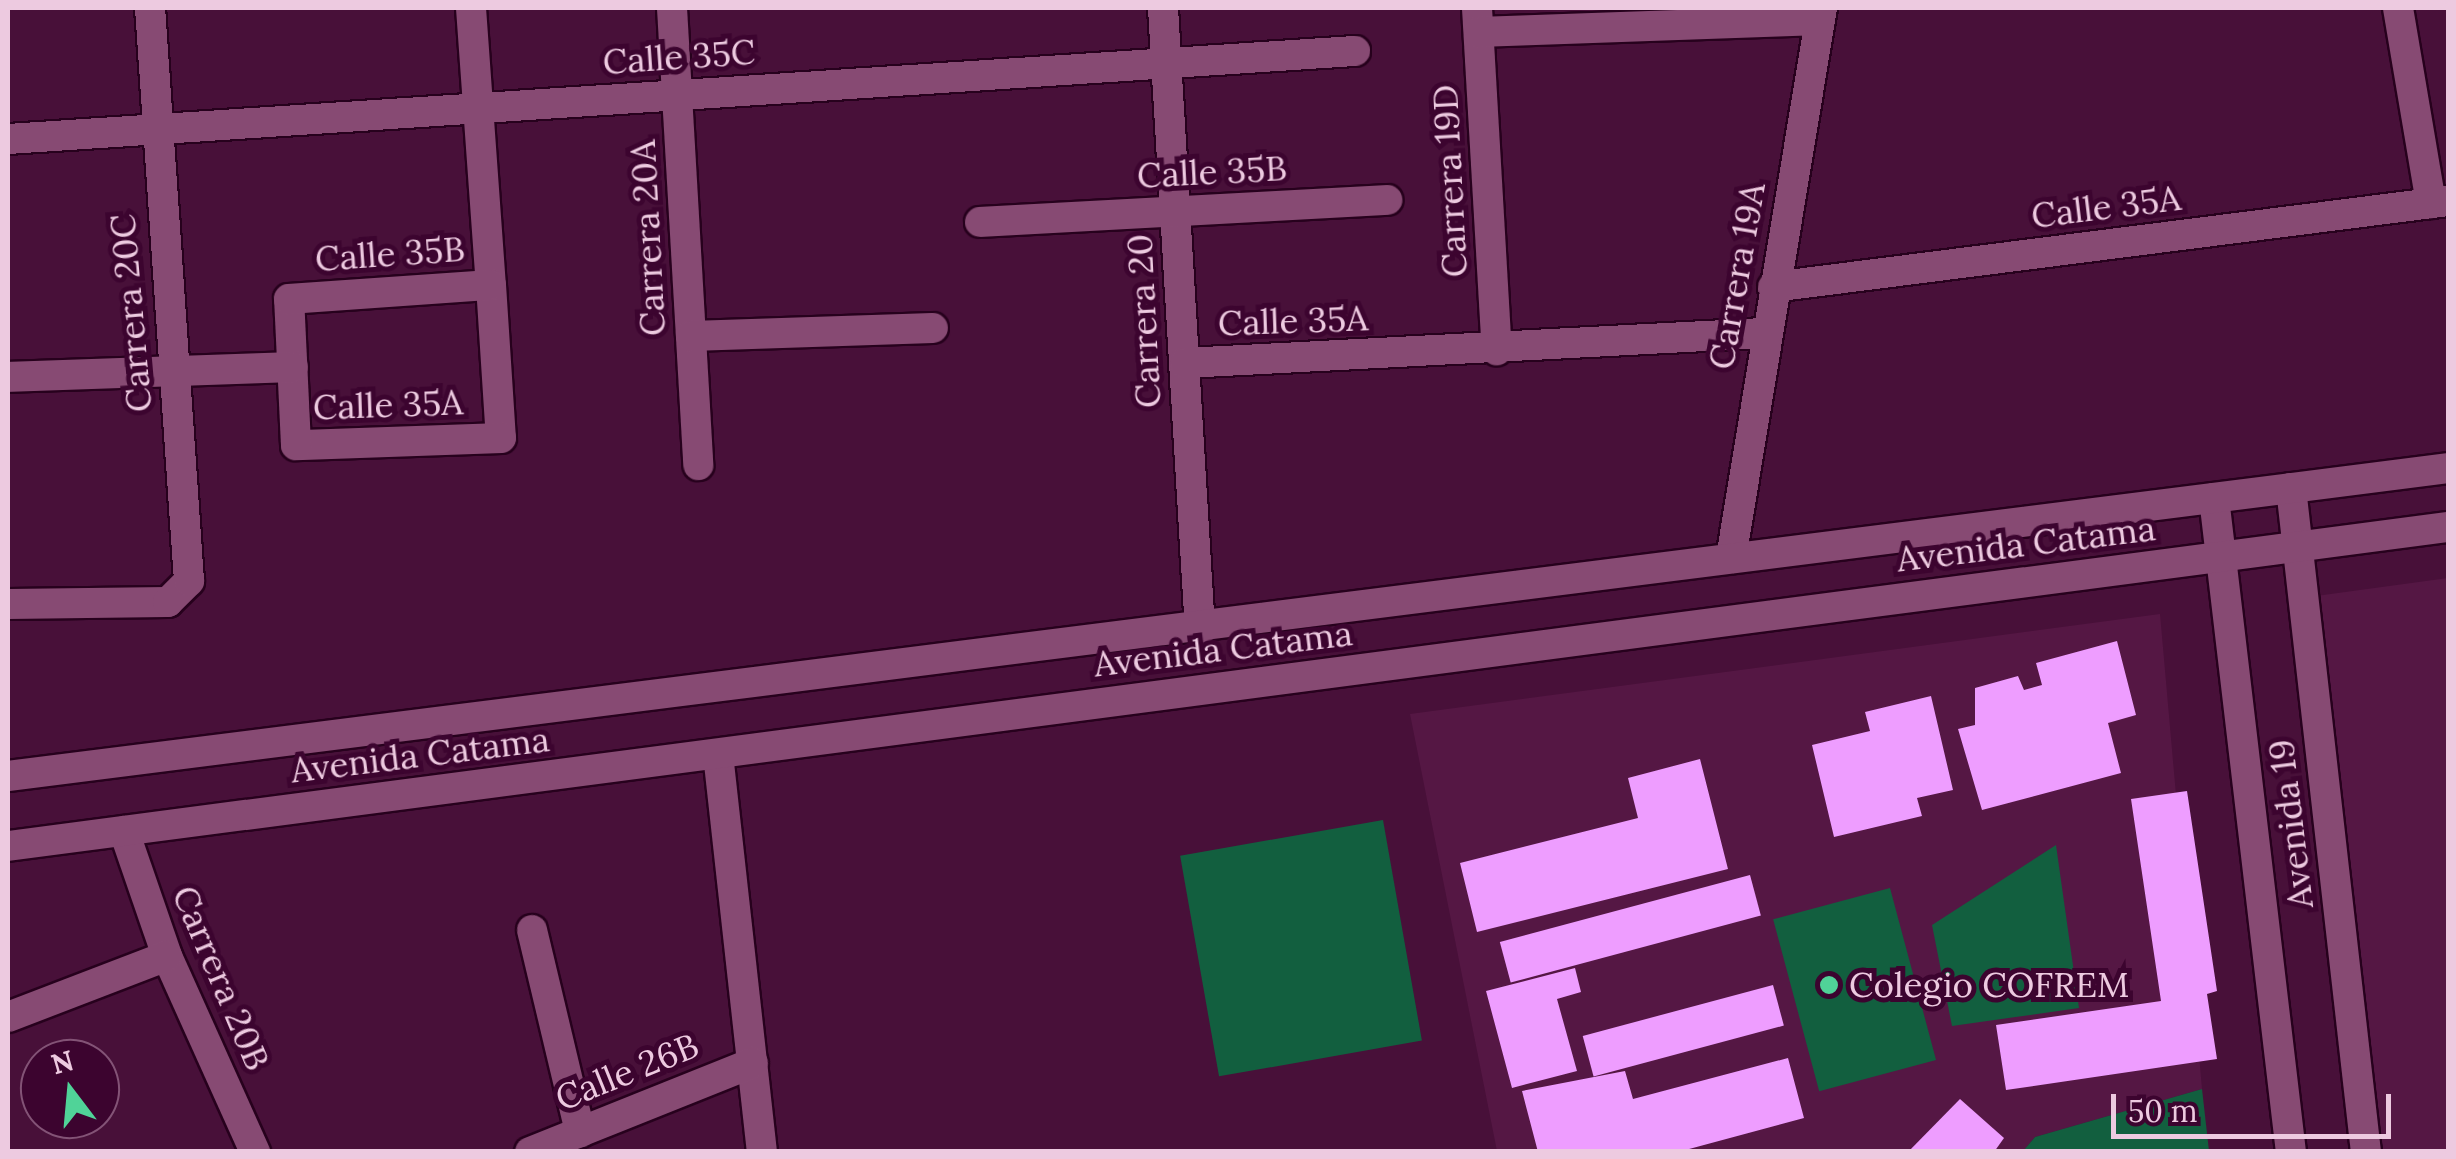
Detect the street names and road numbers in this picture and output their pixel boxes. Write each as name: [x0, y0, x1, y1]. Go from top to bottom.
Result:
street label: Calle 35C: [601, 31, 757, 83]
street label: Carrera 19D: [1424, 84, 1476, 278]
street label: Carrera 20A: [622, 139, 674, 337]
street label: Calle 35B: [1136, 147, 1288, 197]
street label: Calle 35A: [2029, 177, 2183, 237]
street label: Carrera 19A: [1700, 179, 1774, 373]
street label: Carrera 20C: [101, 212, 161, 414]
street label: Calle 35B: [314, 228, 466, 280]
street label: Carrera 20: [1118, 233, 1170, 409]
street label: Calle 35A: [1217, 297, 1369, 345]
street label: Calle 35A: [312, 381, 464, 429]
street label: Avenida Catama: [1894, 507, 2158, 581]
street label: Avenida Catama: [1091, 612, 1355, 686]
street label: Avenida Catama: [288, 718, 552, 792]
street label: Avenida 19: [2260, 737, 2322, 911]
street label: Carrera 20B: [163, 880, 279, 1076]
street label: Calle 26B: [549, 1024, 705, 1120]

